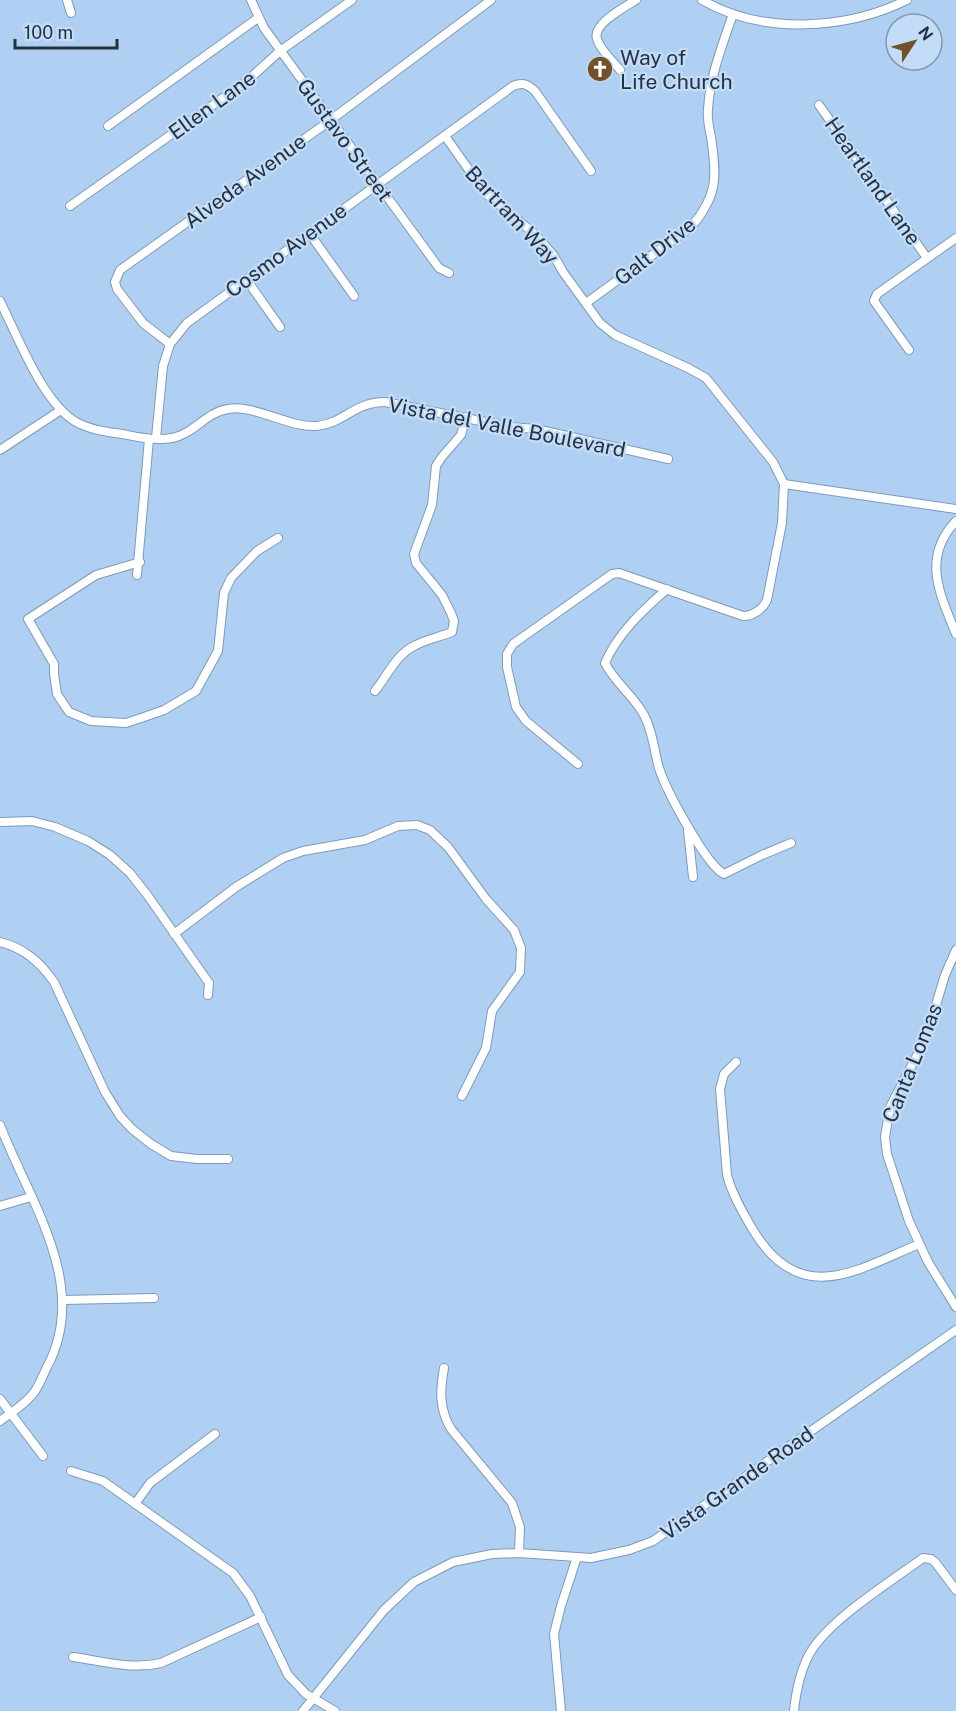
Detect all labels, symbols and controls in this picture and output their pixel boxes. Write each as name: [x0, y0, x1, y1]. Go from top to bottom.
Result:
scale bar: [15, 12, 117, 50]
north arrow: [884, 12, 944, 72]
text: 100 m: [24, 22, 73, 43]
text: N: [914, 23, 937, 44]
place label: Way of Life Church: [620, 45, 733, 94]
church icon: Way of Life Church: [585, 54, 615, 84]
street label: Ellen Lane: [164, 65, 260, 145]
street label: Gustavo Street: [292, 74, 398, 206]
street label: Heartland Lane: [820, 112, 926, 250]
street label: Alveda Avenue: [179, 128, 311, 234]
street label: Bartram Way: [460, 161, 564, 269]
street label: Cosmo Avenue: [220, 198, 352, 302]
street label: Galt Drive: [609, 212, 701, 290]
street label: Vista del Valle Boulevard: [386, 392, 628, 462]
street label: Canta Lomas: [877, 1000, 947, 1126]
street label: Vista Grande Road: [656, 1421, 818, 1545]

